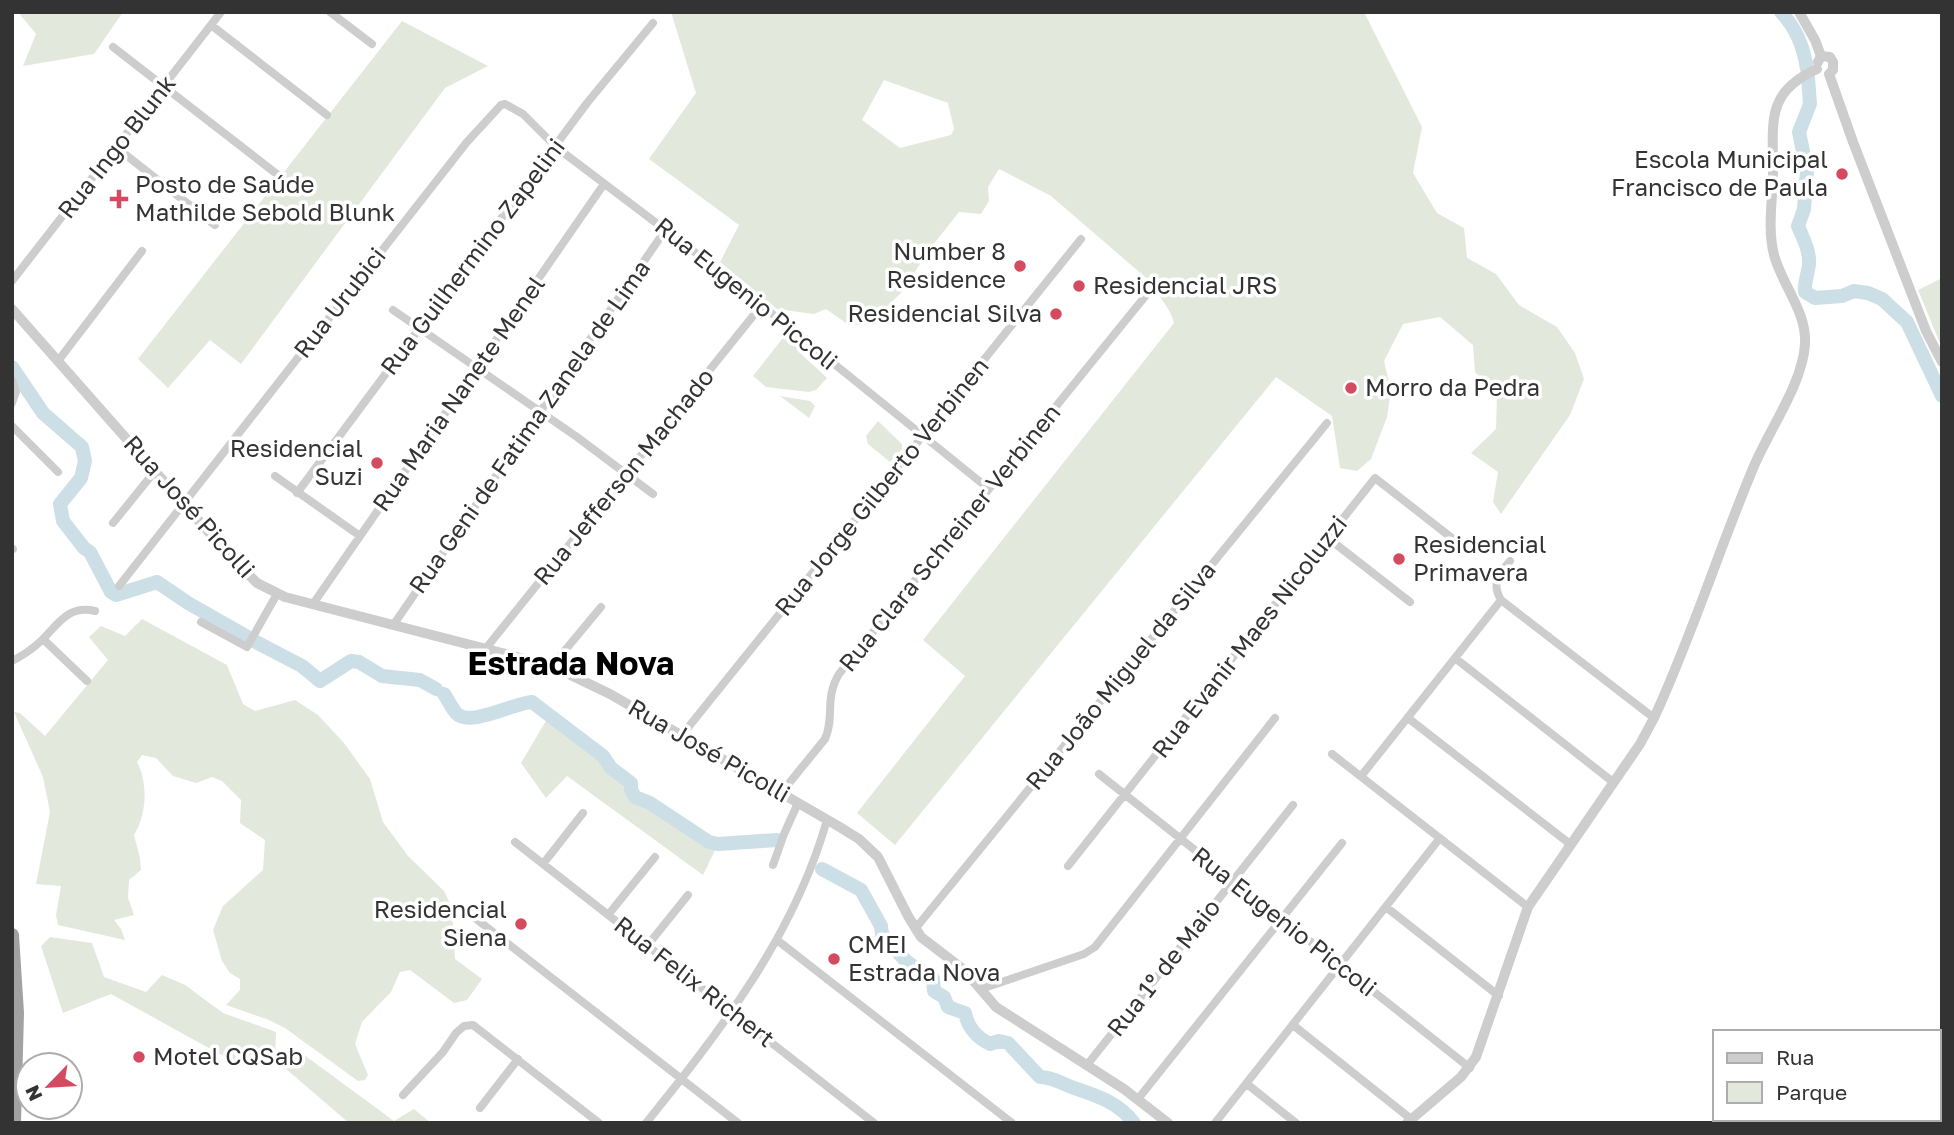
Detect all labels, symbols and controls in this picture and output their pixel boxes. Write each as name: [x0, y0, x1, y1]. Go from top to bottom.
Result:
street label: Rua Ingo Blunk: [51, 69, 181, 224]
street label: Rua Guilhermino Zapelini: [373, 132, 570, 380]
place label: Escola Municipal Francisco de Paula: [1611, 144, 1828, 201]
marker: Escola Municipal Francisco de Paula: [1834, 166, 1850, 182]
place label: Posto de Saúde Mathilde Sebold Blunk: [135, 169, 395, 226]
marker: Posto de Saúde Mathilde Sebold Blunk: [109, 189, 129, 209]
street label: Rua Eugenio Piccoli: [650, 210, 844, 375]
place label: Number 8 Residence: [886, 236, 1006, 293]
street label: Rua Urubici: [287, 241, 391, 363]
street label: Rua Geni de Fatima Zanela de Lima: [402, 254, 655, 598]
marker: Number 8 Residence: [1012, 258, 1028, 274]
street label: Rua Maria Nanete Menel: [365, 270, 550, 516]
place label: Residencial JRS: [1093, 270, 1277, 299]
marker: Residencial JRS: [1071, 278, 1087, 294]
place label: Residencial Silva: [847, 298, 1042, 327]
marker: Residencial Silva: [1048, 306, 1064, 322]
street label: Rua Jorge Gilberto Verbinen: [768, 351, 994, 621]
street label: Rua Jefferson Machado: [526, 362, 719, 590]
place label: Morro da Pedra: [1365, 372, 1540, 401]
marker: Morro da Pedra: [1343, 380, 1359, 396]
street label: Rua Clara Schreiner Verbinen: [832, 398, 1066, 677]
street label: Rua José Picolli: [119, 429, 262, 583]
place label: Residencial Suzi: [230, 433, 363, 490]
marker: Residencial Suzi: [369, 455, 385, 471]
street label: Rua Evanir Maes Nicoluzzi: [1145, 509, 1352, 763]
place label: Residencial Primavera: [1413, 529, 1546, 586]
marker: Residencial Primavera: [1391, 551, 1407, 567]
street label: Rua João Miguel da Silva: [1019, 555, 1221, 795]
district label: Estrada Nova: [468, 644, 674, 682]
street label: Rua José Picolli: [624, 692, 796, 808]
street label: Rua Eugenio Piccoli: [1187, 840, 1383, 1002]
street label: Rua 1º de Maio: [1100, 893, 1225, 1042]
place label: Residencial Siena: [374, 894, 507, 951]
street label: Rua Felix Richert: [609, 909, 781, 1052]
marker: Residencial Siena: [513, 916, 529, 932]
place label: CMEI Estrada Nova: [848, 929, 1000, 986]
marker: CMEI Estrada Nova: [826, 951, 842, 967]
legend: [1713, 1030, 1940, 1121]
place label: Motel CQSab: [153, 1041, 303, 1070]
text: Rua: [1776, 1044, 1814, 1070]
marker: Motel CQSab: [131, 1049, 147, 1065]
north arrow: [14, 1051, 84, 1121]
text: Parque: [1776, 1079, 1847, 1105]
text: N: [20, 1082, 47, 1105]

